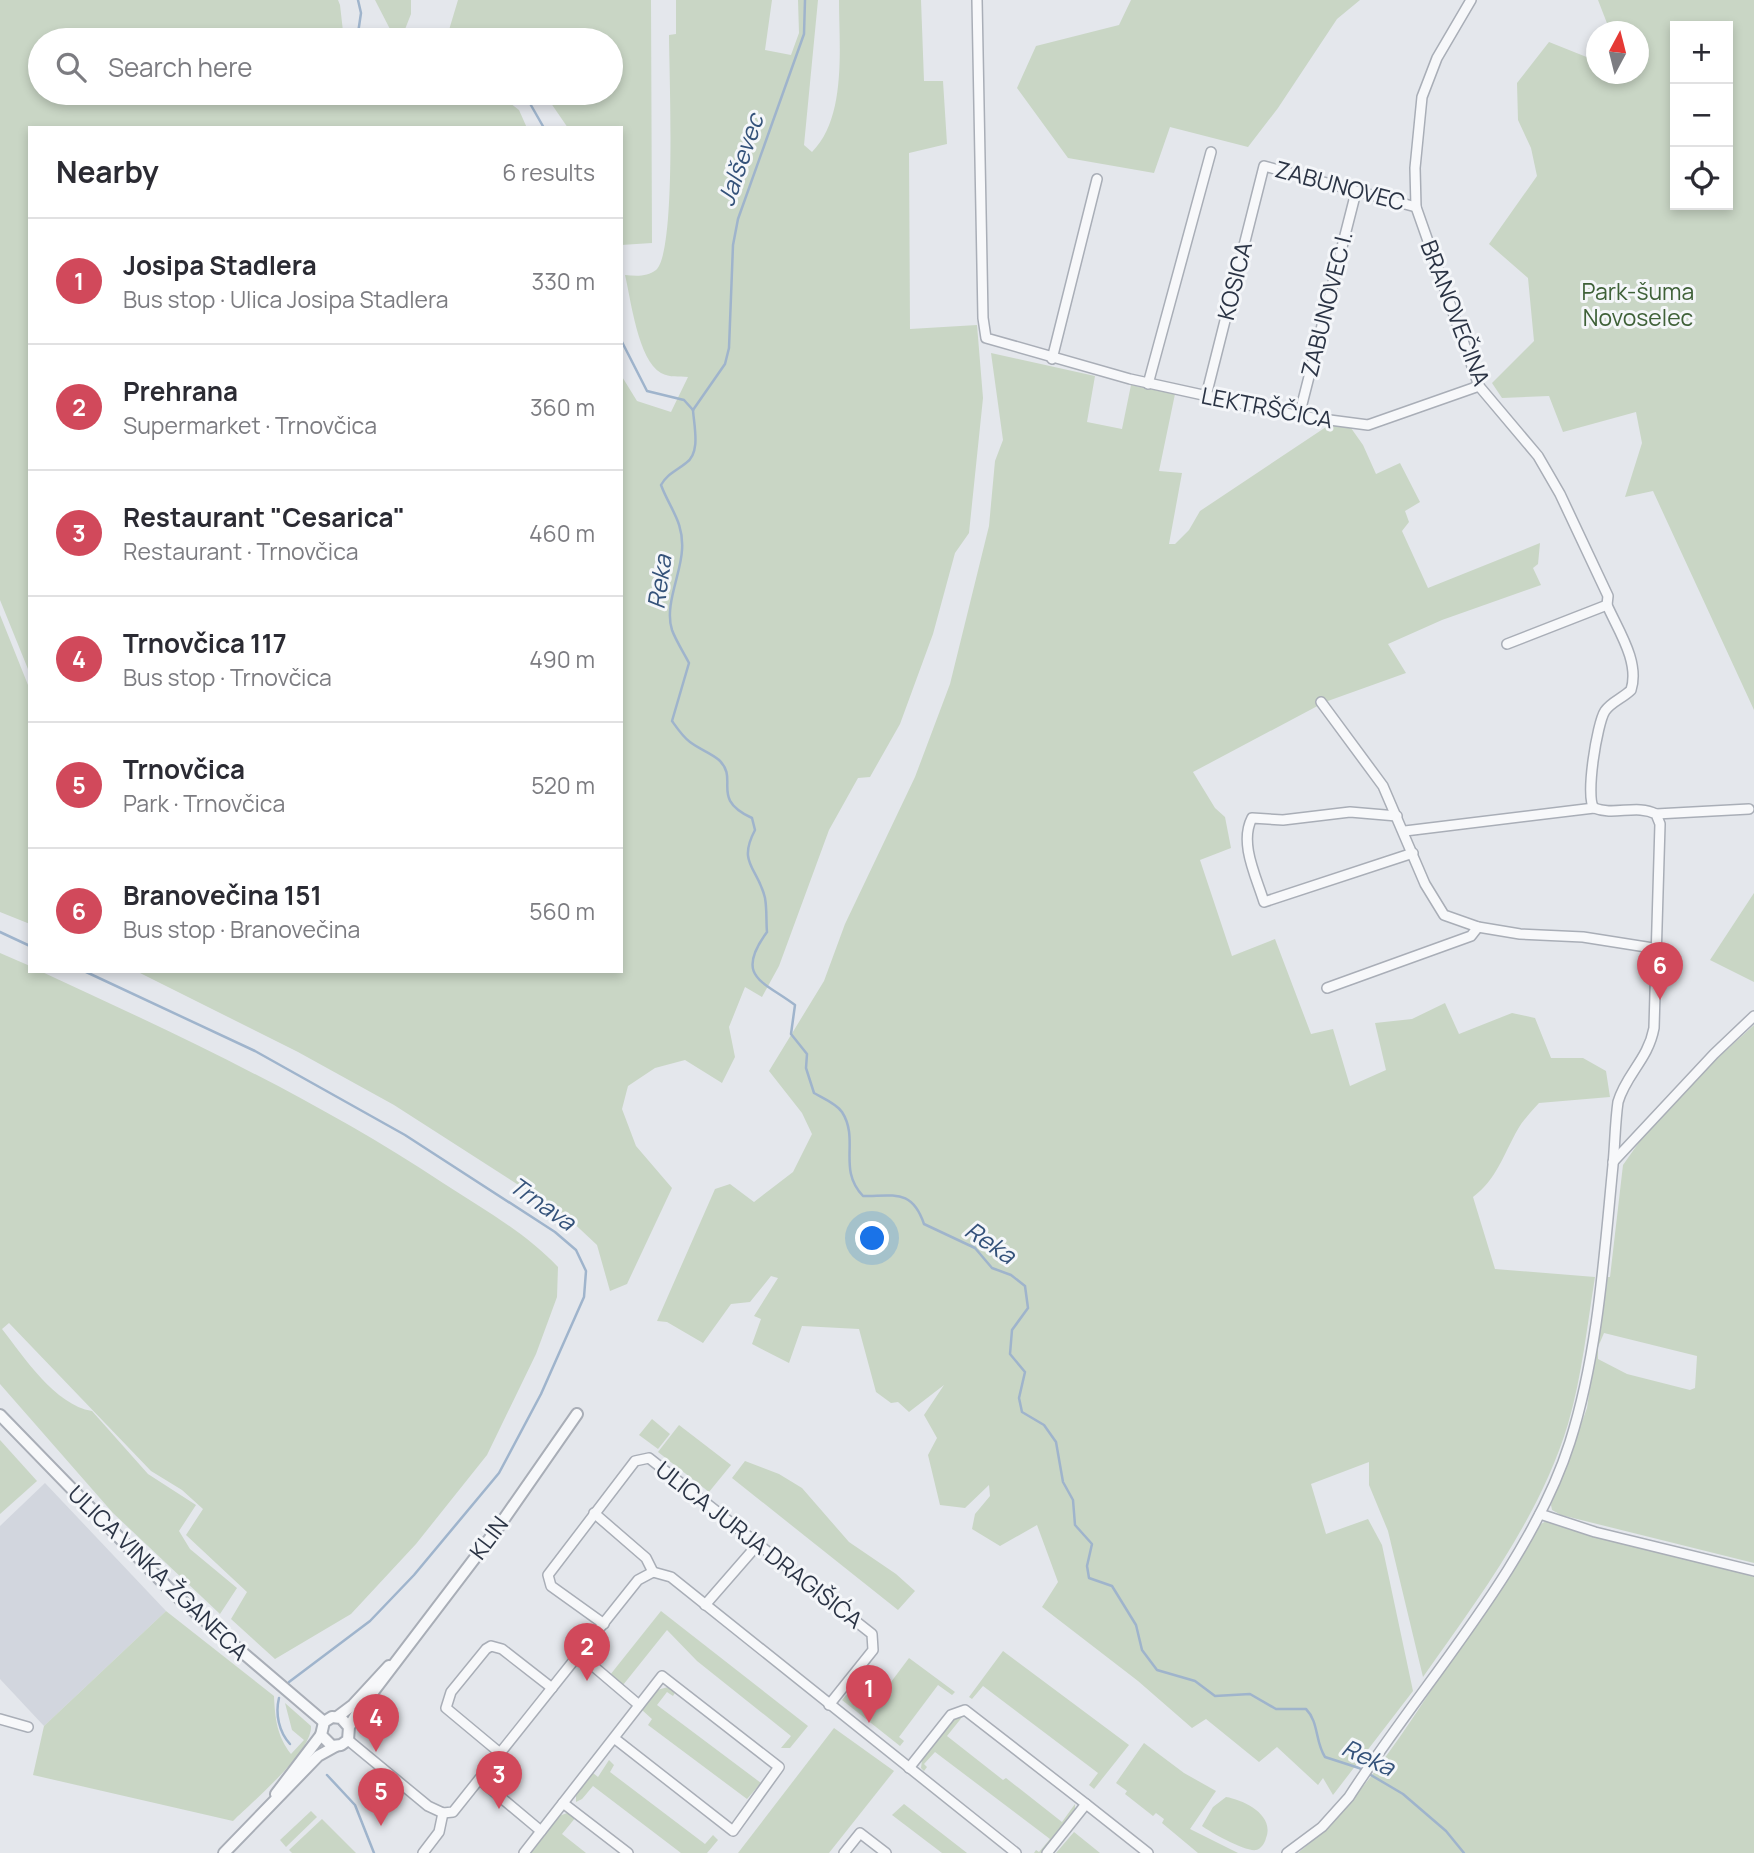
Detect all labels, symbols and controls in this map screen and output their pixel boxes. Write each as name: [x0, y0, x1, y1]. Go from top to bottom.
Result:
north arrow: [1586, 21, 1649, 84]
map controls: [1670, 21, 1733, 210]
button: +: [1670, 21, 1733, 84]
search box: [28, 28, 623, 105]
icon: search: [52, 48, 90, 86]
text: Search here: [108, 49, 253, 85]
button: −: [1670, 84, 1733, 147]
water label: Jalševec: [708, 107, 771, 210]
button: locate: [1670, 147, 1733, 210]
text: Nearby: [56, 151, 159, 192]
street label: ZABUNOVEC: [1272, 152, 1409, 218]
text: 6 results: [502, 156, 595, 188]
street label: ZABUNOVEC I.: [1292, 227, 1360, 380]
street label: BRANOVEČINA: [1414, 235, 1498, 390]
street label: KOSICA: [1209, 238, 1259, 323]
text: Josipa Stadlera: [123, 247, 317, 283]
text: 1: [74, 265, 84, 297]
text: 330 m: [531, 265, 595, 297]
park label: Park-šuma Novoselec: [1582, 275, 1694, 333]
text: Bus stop · Ulica Josipa Stadlera: [123, 283, 449, 315]
text: Prehrana: [123, 373, 238, 409]
street label: LEKTRŠČICA: [1199, 379, 1336, 436]
text: 2: [72, 391, 86, 423]
text: 360 m: [530, 391, 595, 423]
text: Supermarket · Trnovčica: [123, 409, 377, 441]
text: Restaurant "Cesarica": [123, 499, 405, 535]
text: 3: [72, 517, 86, 549]
text: 460 m: [529, 517, 595, 549]
text: Restaurant · Trnovčica: [123, 535, 359, 567]
water label: Reka: [638, 551, 679, 611]
text: Trnovčica 117: [123, 625, 287, 661]
text: 4: [72, 643, 86, 675]
text: 490 m: [529, 643, 595, 675]
text: Bus stop · Trnovčica: [123, 661, 332, 693]
text: Trnovčica: [123, 751, 245, 787]
text: 5: [72, 769, 86, 801]
text: 520 m: [531, 769, 595, 801]
text: Park · Trnovčica: [123, 787, 285, 819]
text: Branovečina 151: [123, 877, 322, 913]
text: 6: [72, 895, 86, 927]
text: 560 m: [529, 895, 595, 927]
text: Bus stop · Branovečina: [123, 913, 360, 945]
pin: 6: [1637, 942, 1683, 1000]
water label: Trnava: [503, 1168, 584, 1238]
water label: Reka: [959, 1213, 1024, 1272]
your location: [855, 1221, 889, 1255]
street label: ULICA JURJA DRAGIŠIĆA: [649, 1453, 870, 1636]
street label: ULICA VINKA ŽGANECA: [61, 1478, 256, 1667]
street label: KLIN: [461, 1509, 515, 1566]
pin: 2: [564, 1623, 610, 1681]
pin: 1: [846, 1665, 892, 1723]
pin: 4: [353, 1694, 399, 1752]
water label: Reka: [1337, 1730, 1402, 1784]
pin: 3: [476, 1751, 522, 1809]
pin: 5: [358, 1768, 404, 1826]

